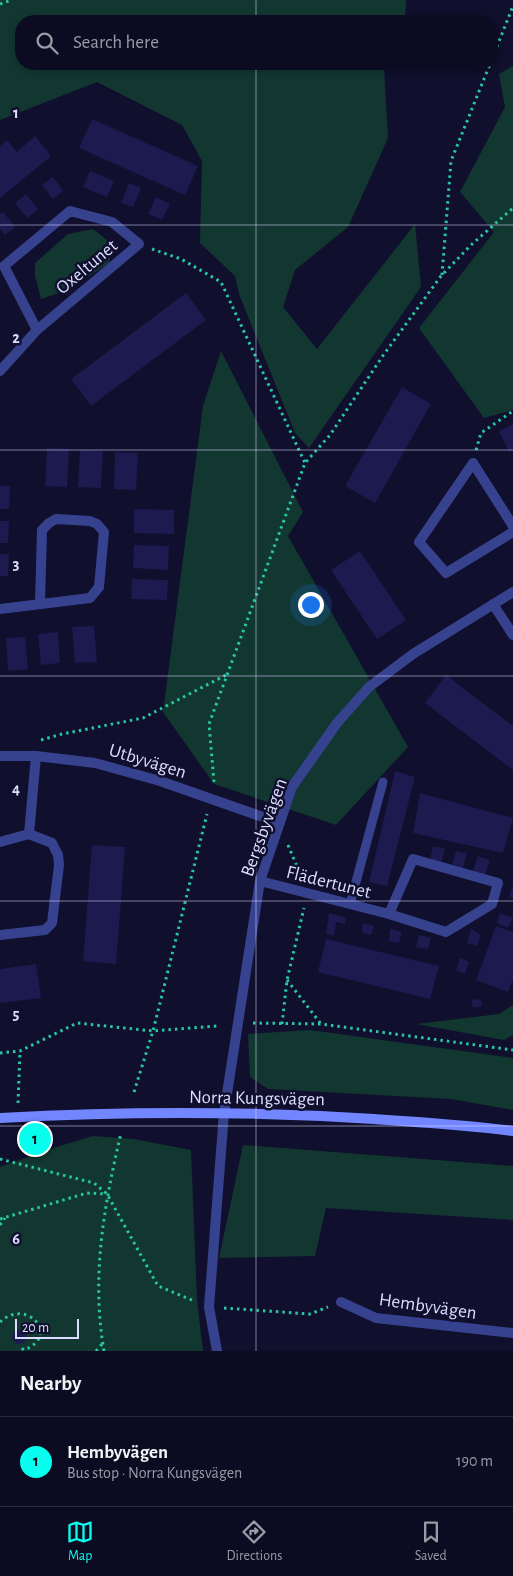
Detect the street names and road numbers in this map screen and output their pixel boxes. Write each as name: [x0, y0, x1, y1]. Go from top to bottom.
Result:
street label: Oxeltunet: [53, 236, 121, 298]
street label: Utbyvägen: [107, 741, 189, 782]
street label: Bergsbyvägen: [238, 776, 291, 879]
street label: Flädertunet: [284, 863, 373, 902]
street label: Norra Kungsvägen: [189, 1088, 325, 1109]
street label: Hembyvägen: [378, 1290, 478, 1323]

